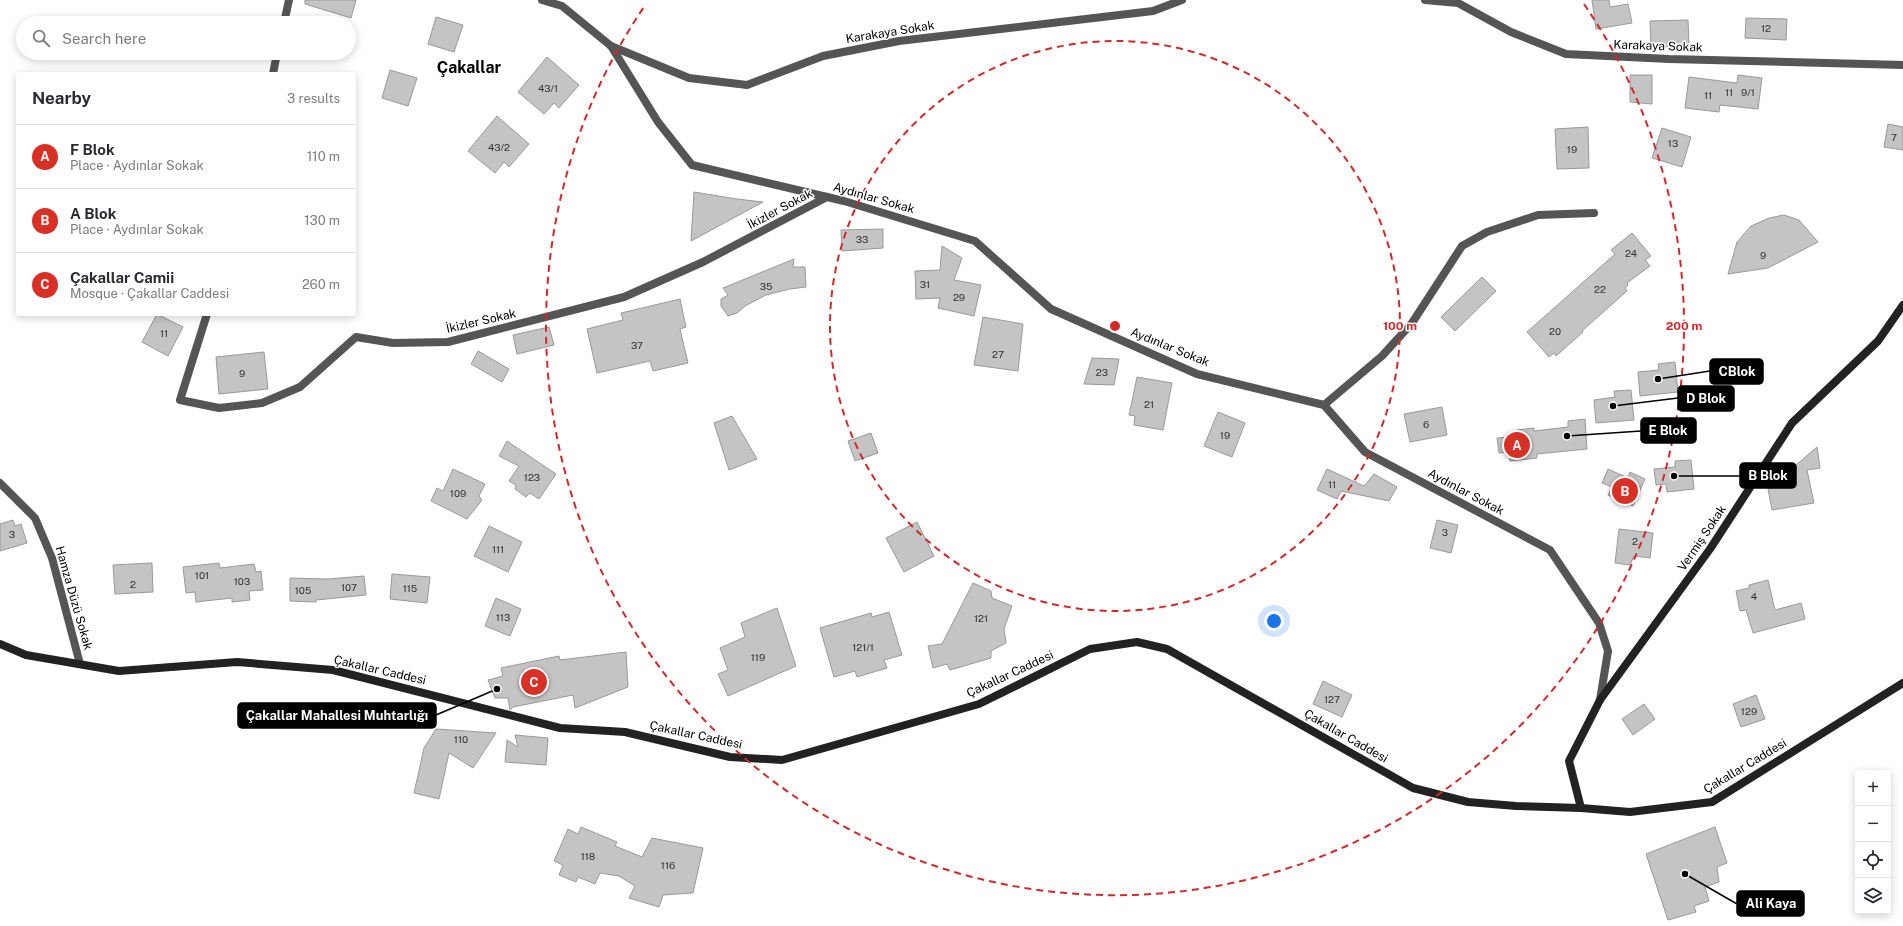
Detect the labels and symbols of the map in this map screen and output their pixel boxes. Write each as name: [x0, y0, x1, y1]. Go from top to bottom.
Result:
street label: Karakaya Sokak: [845, 18, 936, 46]
house number: 12: [1761, 22, 1771, 34]
street label: Karakaya Sokak: [1613, 37, 1703, 55]
district label: Çakallar: [437, 58, 502, 77]
house number: 43/1: [538, 82, 558, 94]
house number: 11: [1725, 86, 1733, 98]
house number: 9/1: [1741, 86, 1755, 98]
house number: 11: [1704, 89, 1712, 101]
house number: 7: [1891, 131, 1897, 143]
house number: 13: [1668, 137, 1678, 149]
house number: 43/2: [488, 141, 510, 153]
house number: 19: [1567, 143, 1577, 155]
street label: Aydınlar Sokak: [832, 180, 916, 216]
street label: İkizler Sokak: [745, 186, 815, 232]
house number: 33: [856, 233, 868, 245]
house number: 24: [1625, 247, 1637, 259]
house number: 9: [1760, 249, 1766, 261]
house number: 31: [920, 278, 930, 290]
house number: 35: [760, 280, 772, 292]
house number: 22: [1594, 283, 1606, 295]
house number: 29: [953, 291, 965, 303]
street label: İkizler Sokak: [445, 306, 518, 336]
centre of rings: [1108, 319, 1122, 333]
text: 100 m: [1383, 319, 1417, 333]
text: 200 m: [1666, 319, 1702, 333]
street label: Aydınlar Sokak: [1129, 325, 1212, 369]
house number: 20: [1549, 325, 1561, 337]
house number: 11: [160, 327, 168, 339]
house number: 37: [631, 339, 643, 351]
house number: 27: [992, 348, 1004, 360]
callout: CBlok: [1710, 359, 1763, 384]
text: CBlok: [1718, 364, 1756, 379]
house number: 23: [1096, 366, 1108, 378]
house number: 9: [239, 367, 245, 379]
callout: D Blok: [1678, 386, 1734, 411]
text: D Blok: [1686, 391, 1727, 406]
house number: 21: [1144, 398, 1154, 410]
house number: 6: [1423, 418, 1429, 430]
callout: E Blok: [1641, 418, 1696, 443]
text: E Blok: [1649, 423, 1688, 438]
house number: 19: [1220, 429, 1230, 441]
pin: A: [1504, 430, 1530, 460]
callout: B Blok: [1740, 463, 1796, 488]
street label: Aydınlar Sokak: [1426, 466, 1507, 518]
text: B Blok: [1748, 468, 1788, 483]
house number: 123: [524, 471, 540, 483]
pin: B: [1612, 476, 1638, 506]
house number: 11: [1328, 478, 1336, 490]
house number: 109: [450, 487, 466, 499]
street label: Vermiş Sokak: [1675, 502, 1729, 573]
house number: 3: [1442, 526, 1448, 538]
house number: 3: [9, 528, 15, 540]
house number: 2: [1632, 535, 1638, 547]
house number: 111: [492, 543, 504, 555]
street label: Hamza Düzü Sokak: [52, 545, 96, 652]
house number: 101: [195, 569, 209, 581]
house number: 103: [234, 575, 250, 587]
house number: 2: [130, 578, 136, 590]
house number: 107: [341, 581, 357, 593]
house number: 115: [403, 582, 417, 594]
house number: 105: [295, 584, 311, 596]
house number: 4: [1751, 590, 1757, 602]
house number: 113: [496, 611, 510, 623]
your location: [1264, 611, 1284, 631]
house number: 121: [974, 612, 988, 624]
house number: 121/1: [852, 641, 874, 653]
street label: Çakallar Caddesi: [964, 648, 1056, 700]
house number: 119: [751, 651, 765, 663]
street label: Çakallar Caddesi: [333, 653, 428, 687]
pin: C: [521, 667, 547, 697]
house number: 127: [1324, 693, 1340, 705]
callout: Çakallar Mahallesi Muhtarlığı: [238, 703, 436, 728]
house number: 129: [1741, 705, 1757, 717]
street label: Çakallar Caddesi: [1302, 706, 1390, 766]
text: Çakallar Mahallesi Muhtarlığı: [246, 708, 428, 723]
street label: Çakallar Caddesi: [648, 718, 744, 752]
house number: 110: [454, 733, 468, 745]
street label: Çakallar Caddesi: [1701, 736, 1789, 796]
house number: 118: [581, 850, 595, 862]
house number: 116: [661, 859, 675, 871]
callout: Ali Kaya: [1737, 891, 1804, 916]
text: Ali Kaya: [1746, 896, 1796, 911]

